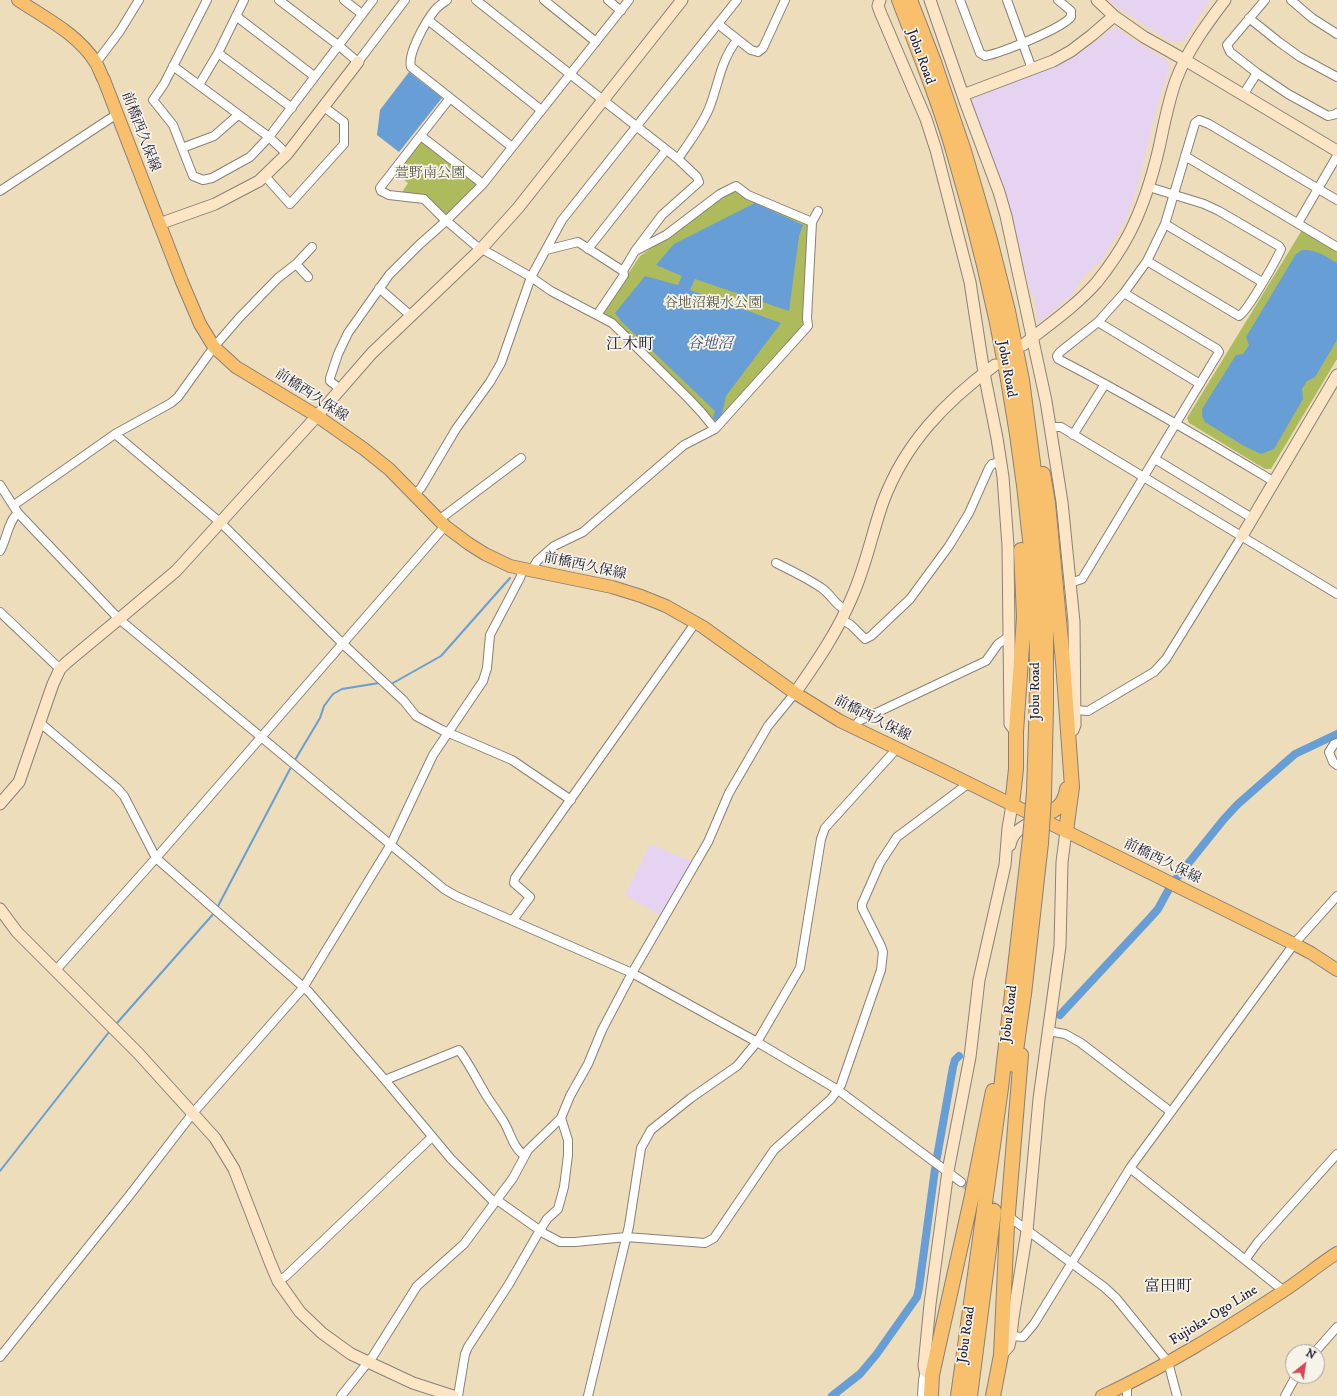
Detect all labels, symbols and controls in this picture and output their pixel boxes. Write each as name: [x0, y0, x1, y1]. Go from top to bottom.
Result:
street label: Jobu Road: [902, 27, 938, 87]
street label: 前橋西久保線: [117, 90, 163, 174]
park label: 萱野南公園: [395, 166, 465, 182]
park label: 谷地沼親水公園: [664, 296, 762, 312]
district label: 江木町: [606, 336, 654, 356]
water label: 谷地沼: [688, 336, 732, 354]
street label: Jobu Road: [993, 339, 1019, 399]
street label: 前橋西久保線: [271, 366, 351, 426]
street label: 前橋西久保線: [542, 550, 628, 584]
street label: Jobu Road: [1028, 662, 1044, 720]
street label: 前橋西久保線: [831, 692, 913, 746]
street label: 前橋西久保線: [1121, 836, 1203, 888]
street label: Jobu Road: [998, 984, 1022, 1044]
district label: 富田町: [1144, 1278, 1192, 1298]
street label: Fujioka-Ogo Line: [1167, 1282, 1261, 1350]
street label: Jobu Road: [955, 1305, 979, 1365]
north arrow: [1285, 1344, 1325, 1384]
text: N: [1303, 1346, 1318, 1363]

